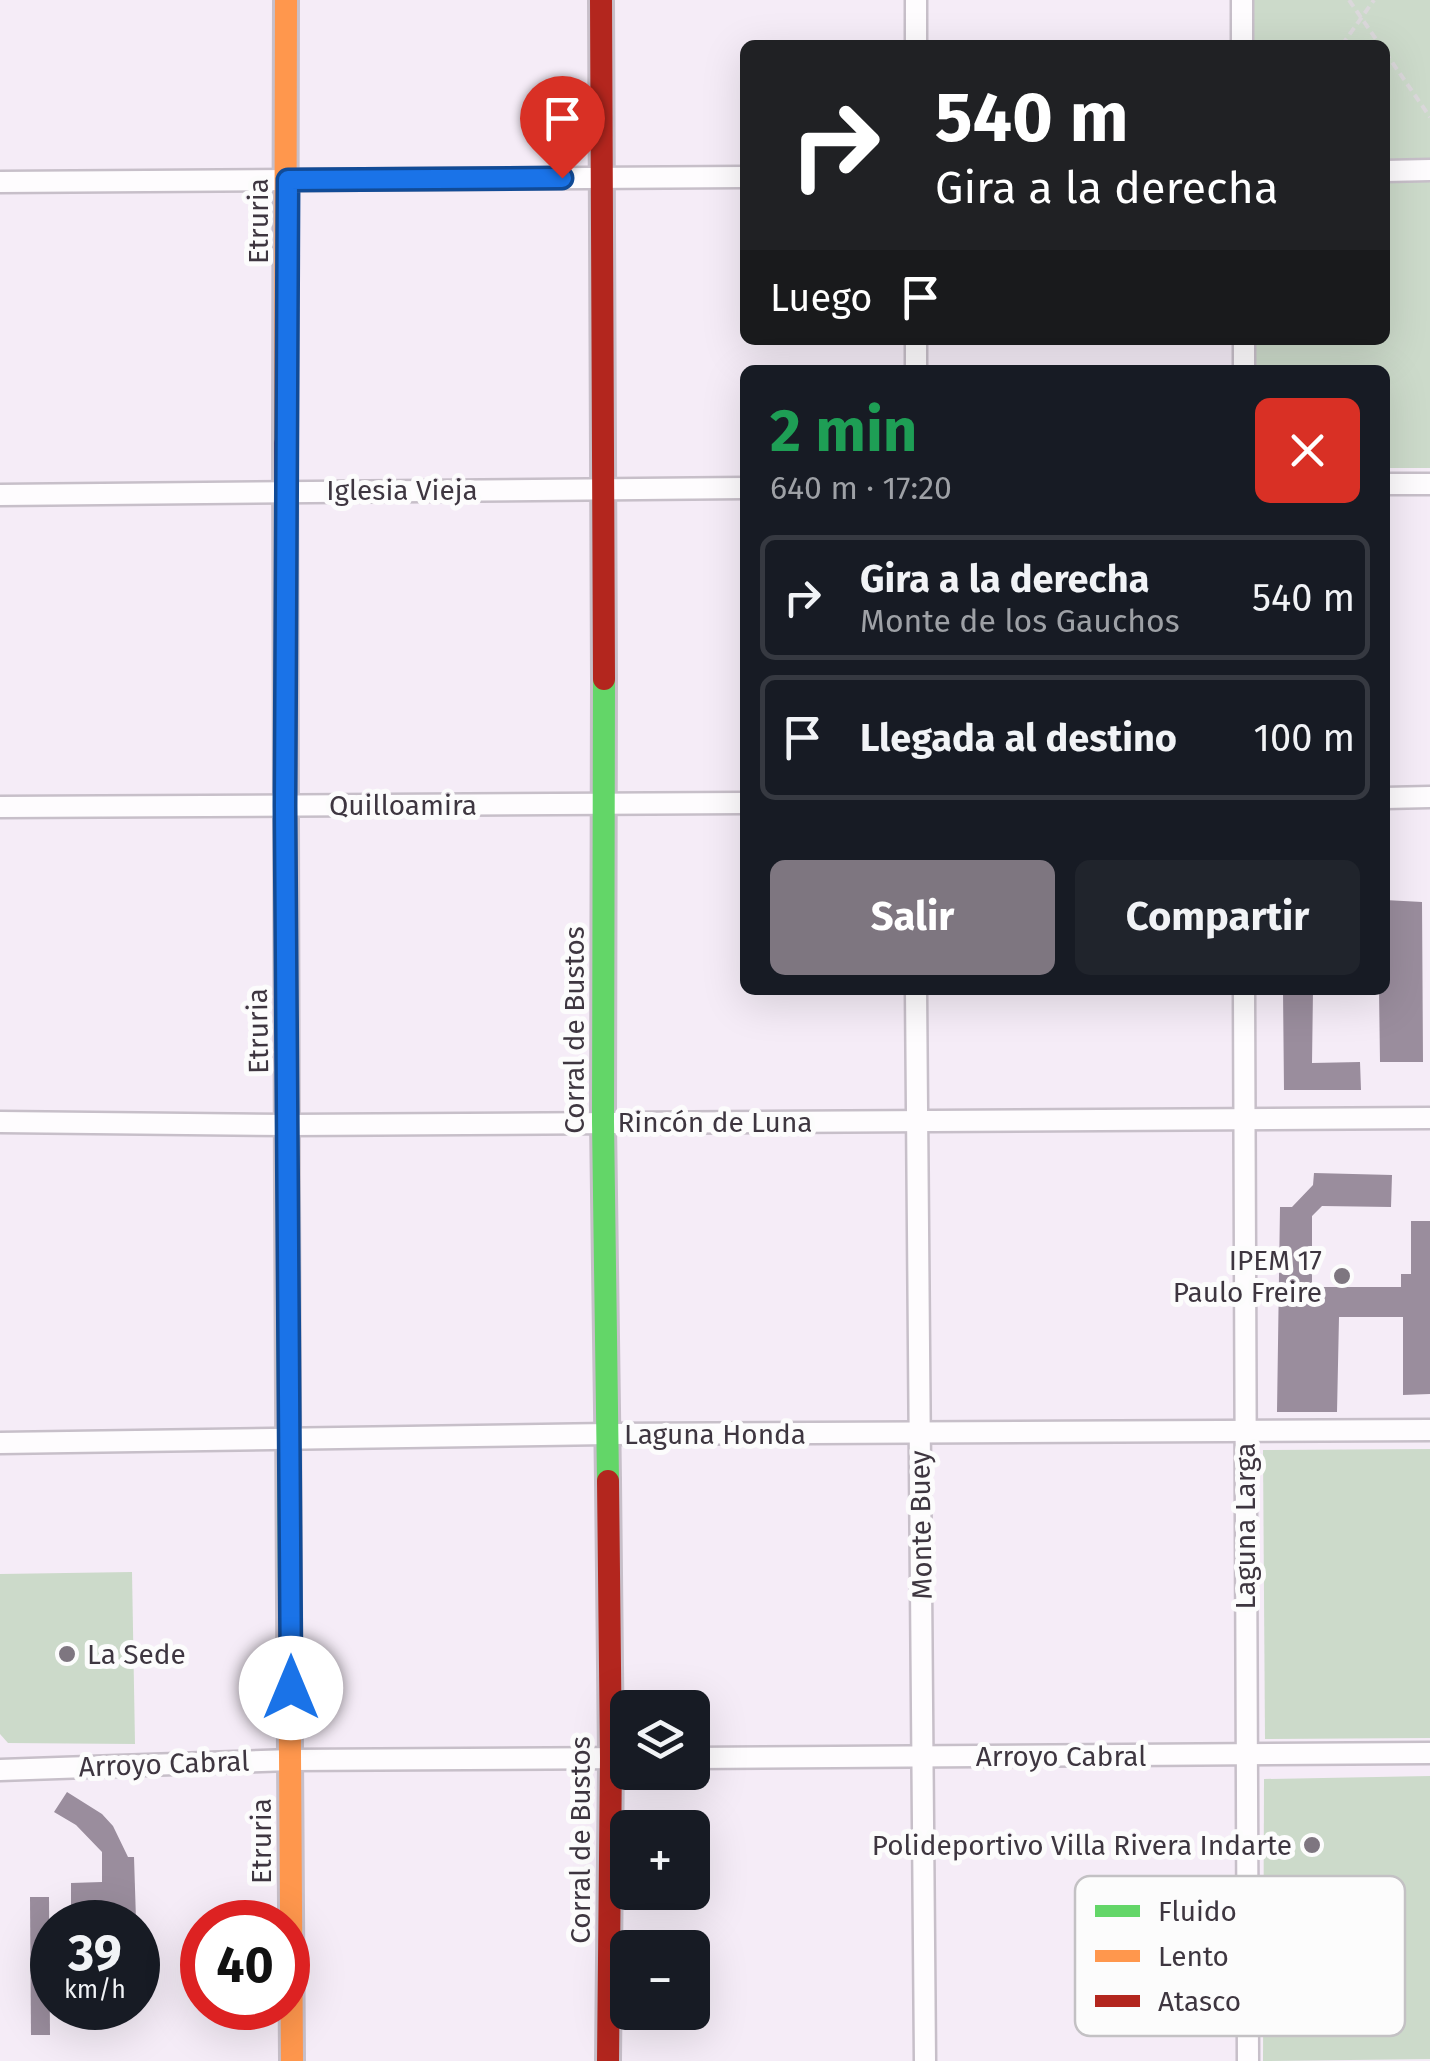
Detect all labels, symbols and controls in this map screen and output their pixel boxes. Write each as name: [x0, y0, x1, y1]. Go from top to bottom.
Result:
pin: [520, 76, 605, 179]
text: 540 m: [935, 76, 1129, 160]
icon: right: [770, 80, 900, 210]
icon: arrive: [535, 91, 590, 146]
text: Gira a la derecha: [935, 161, 1278, 215]
street label: Etruria: [242, 178, 275, 264]
icon: arrive: [893, 270, 948, 325]
text: Luego: [770, 275, 873, 321]
text: 2 min: [770, 395, 917, 467]
button: close: [1255, 398, 1360, 503]
text: 640 m · 17:20: [770, 469, 952, 507]
street label: Iglesia Vieja: [326, 474, 478, 507]
text: Gira a la derecha: [860, 556, 1150, 602]
icon: right: [775, 570, 830, 625]
text: 540 m: [1252, 575, 1355, 621]
text: Monte de los Gauchos: [860, 602, 1180, 640]
icon: arrive: [775, 710, 830, 765]
text: Llegada al destino: [860, 715, 1177, 761]
text: 100 m: [1254, 715, 1355, 761]
street label: Quilloamira: [329, 789, 477, 822]
button: Salir: [770, 860, 1055, 975]
button: Compartir: [1075, 860, 1360, 975]
street label: Corral de Bustos: [558, 926, 591, 1134]
street label: Etruria: [241, 988, 275, 1074]
street label: Rincón de Luna: [617, 1106, 813, 1139]
place label: IPEM 17 Paulo Freire: [1173, 1244, 1322, 1309]
marker: IPEM 17 Paulo Freire: [1331, 1265, 1353, 1287]
street label: Laguna Honda: [624, 1418, 806, 1451]
street label: Laguna Larga: [1229, 1443, 1262, 1609]
street label: Monte Buey: [903, 1450, 939, 1600]
position arrow: [239, 1636, 343, 1740]
place label: La Sede: [87, 1638, 186, 1671]
marker: La Sede: [56, 1643, 78, 1665]
map controls: [610, 1690, 710, 2030]
button: layers: [610, 1690, 710, 1790]
street label: Corral de Bustos: [564, 1736, 597, 1944]
street label: Arroyo Cabral: [976, 1740, 1146, 1773]
street label: Arroyo Cabral: [78, 1745, 250, 1783]
street label: Etruria: [245, 1798, 278, 1884]
button: +: [610, 1810, 710, 1910]
place label: Polideportivo Villa Rivera Indarte: [872, 1829, 1292, 1862]
marker: Polideportivo Villa Rivera Indarte: [1301, 1834, 1323, 1856]
legend: [1075, 1876, 1405, 2036]
text: Fluido: [1158, 1895, 1237, 1928]
speed limit sign: 40: [180, 1900, 310, 2030]
text: 39: [68, 1923, 122, 1983]
button: −: [610, 1930, 710, 2030]
text: Lento: [1158, 1940, 1229, 1973]
text: km/h: [64, 1975, 126, 2005]
text: Atasco: [1158, 1985, 1241, 2018]

